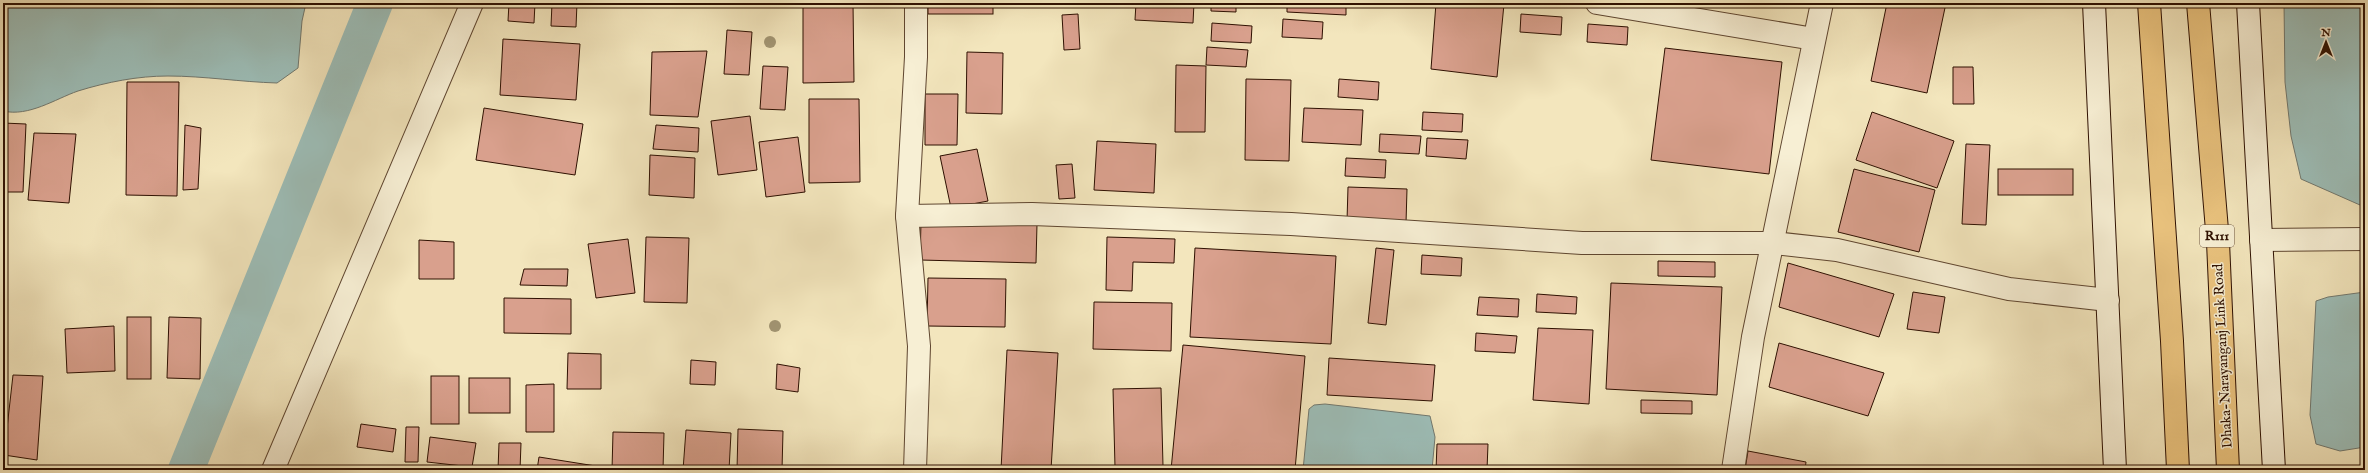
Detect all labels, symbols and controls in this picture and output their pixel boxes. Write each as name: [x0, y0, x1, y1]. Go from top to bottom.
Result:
north arrow: [2306, 22, 2346, 62]
text: N: [2320, 26, 2331, 40]
road number: R111: [2200, 225, 2234, 247]
street label: Dhaka-Narayanganj Link Road: [2209, 263, 2237, 449]

